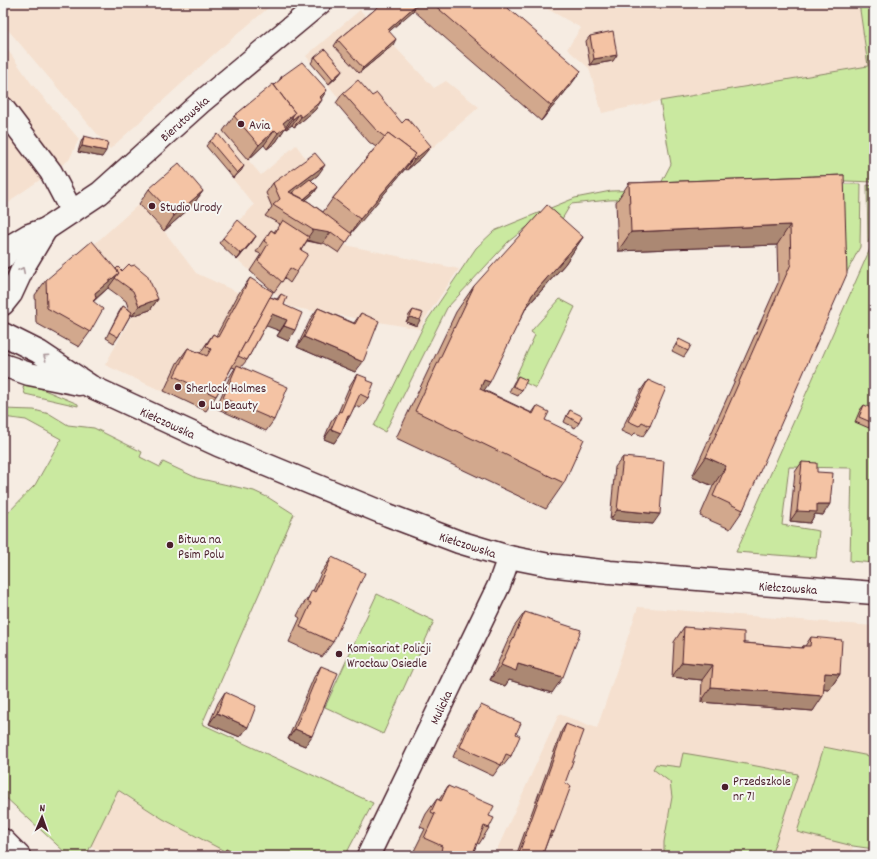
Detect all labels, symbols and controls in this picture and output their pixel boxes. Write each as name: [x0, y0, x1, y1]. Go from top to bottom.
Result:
street label: Bierutowska: [157, 92, 215, 147]
place label: Avia: [249, 117, 271, 136]
marker: Avia: [236, 119, 246, 129]
place label: Studio Urody: [160, 199, 222, 218]
marker: Studio Urody: [147, 201, 157, 211]
one-way arrow: [17, 267, 25, 274]
one-way arrow: [43, 354, 50, 362]
place label: Sherlock Holmes: [186, 380, 266, 399]
marker: Sherlock Holmes: [173, 382, 183, 392]
place label: Lu Beauty: [210, 397, 258, 416]
marker: Lu Beauty: [197, 399, 207, 409]
street label: Kiełczowska: [136, 403, 198, 446]
street label: Kiełczowska: [436, 528, 499, 565]
place label: Bitwa na Psim Polu: [178, 531, 224, 565]
marker: Bitwa na Psim Polu: [165, 540, 175, 550]
street label: Kiełczowska: [758, 578, 819, 601]
place label: Komisariat Policji Wrocław Osiedle: [347, 640, 432, 674]
marker: Komisariat Policji Wrocław Osiedle: [334, 649, 344, 659]
street label: Mulicka: [426, 687, 459, 728]
place label: Przedszkole nr 71: [733, 773, 791, 807]
marker: Przedszkole nr 71: [720, 782, 730, 792]
north arrow: [22, 797, 62, 837]
text: N: [39, 801, 46, 817]

